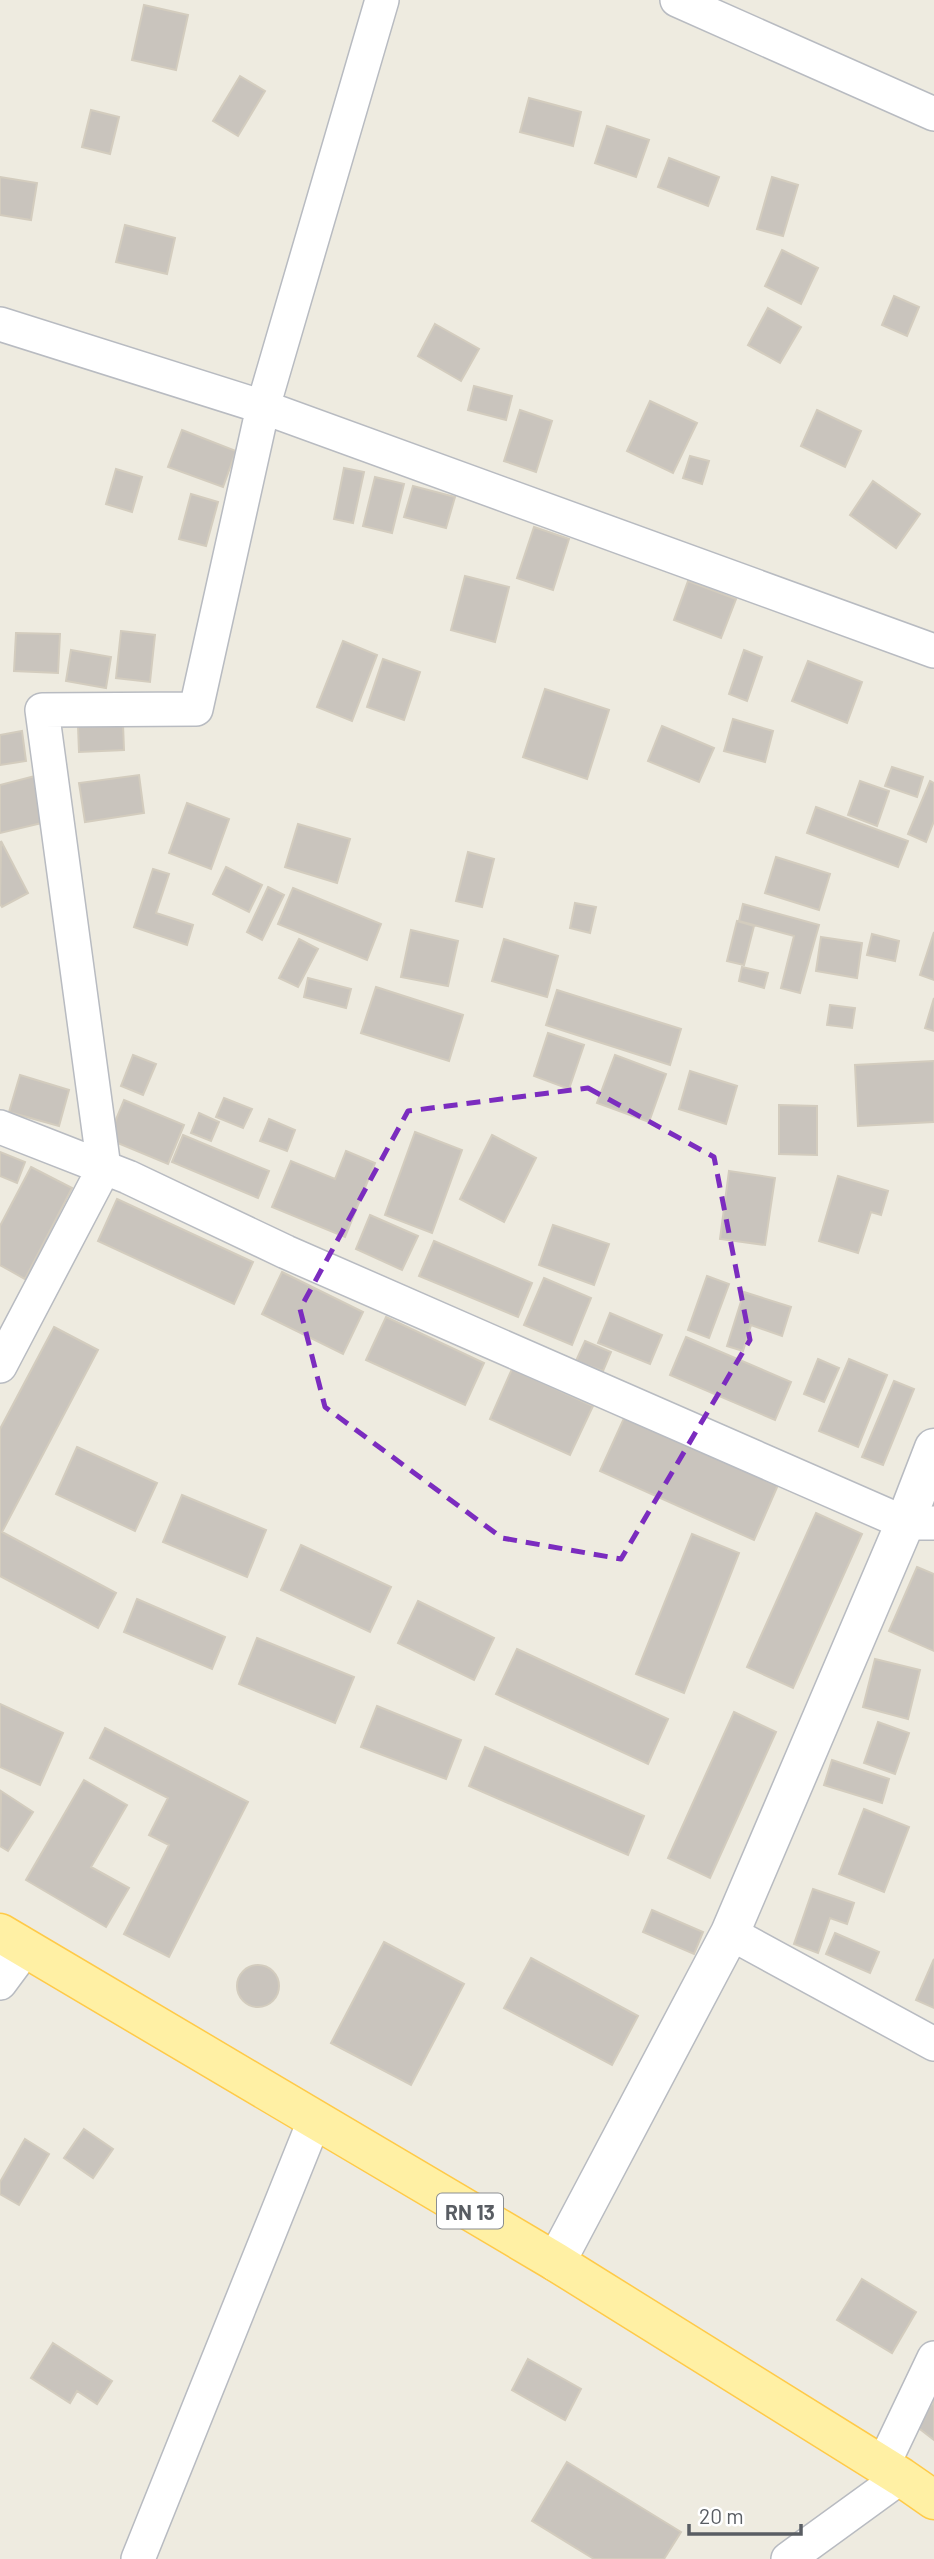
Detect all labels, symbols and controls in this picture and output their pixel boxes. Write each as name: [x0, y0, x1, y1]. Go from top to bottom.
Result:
road number: RN 13: [437, 2194, 503, 2228]
scale bar: [689, 2492, 801, 2536]
text: 20 m: [699, 2503, 744, 2528]

